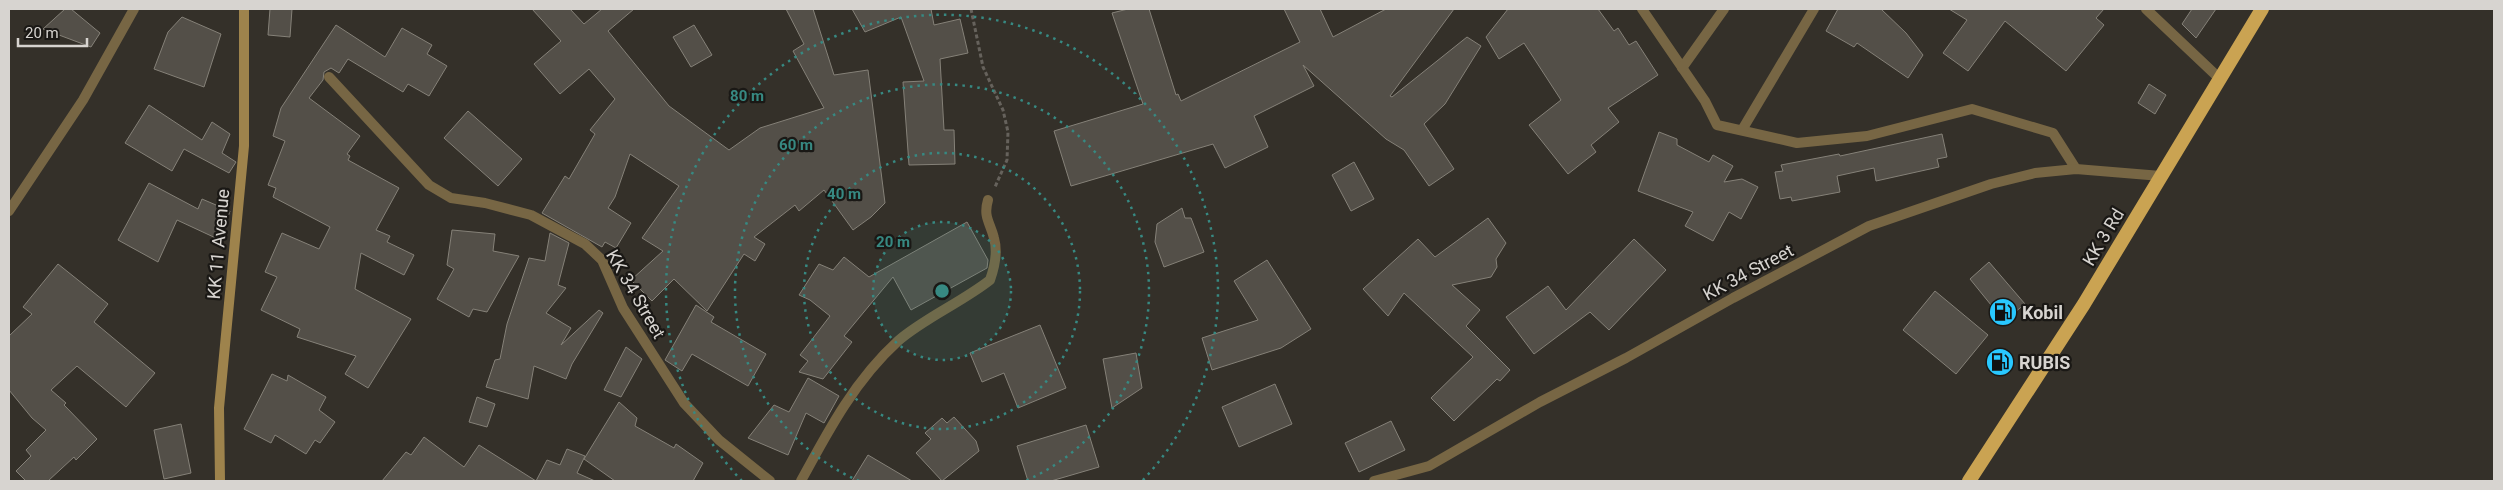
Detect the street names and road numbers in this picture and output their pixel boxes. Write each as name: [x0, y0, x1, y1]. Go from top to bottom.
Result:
street label: KK 11 Avenue: [203, 188, 233, 300]
street label: KK 3 Rd: [2078, 205, 2128, 269]
street label: KK 34 Street: [1699, 239, 1797, 305]
street label: KK 34 Street: [602, 246, 670, 342]

